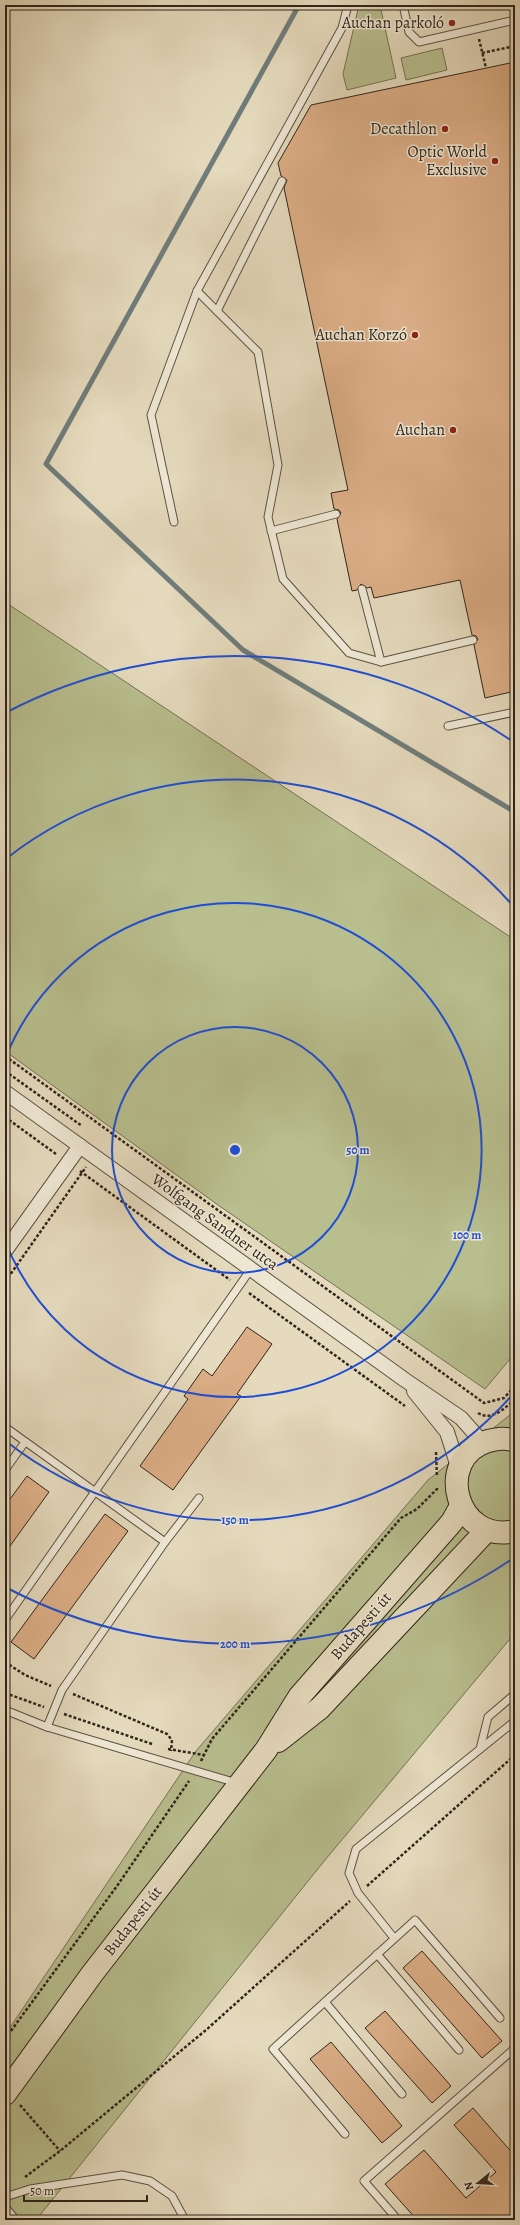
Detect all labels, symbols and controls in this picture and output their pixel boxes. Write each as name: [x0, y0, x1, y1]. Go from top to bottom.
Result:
place label: Auchan parkoló: [341, 12, 444, 34]
marker: Auchan parkoló: [447, 18, 457, 28]
place label: Decathlon: [370, 118, 437, 140]
marker: Decathlon: [440, 124, 450, 134]
place label: Optic World Exclusive: [407, 141, 487, 181]
marker: Optic World Exclusive: [490, 156, 500, 166]
place label: Auchan Korzó: [315, 324, 407, 346]
marker: Auchan Korzó: [410, 330, 420, 340]
place label: Auchan: [395, 419, 445, 441]
marker: Auchan: [448, 425, 458, 435]
text: 50 m: [346, 1142, 370, 1158]
centre of rings: [228, 1143, 242, 1157]
street label: Wolfgang Sandner utca: [146, 1168, 283, 1276]
text: 100 m: [453, 1227, 481, 1243]
text: 150 m: [221, 1512, 249, 1528]
street label: Budapesti út: [325, 1587, 397, 1665]
text: 200 m: [220, 1636, 250, 1652]
street label: Budapesti út: [99, 1881, 167, 1961]
north arrow: [458, 2163, 498, 2203]
scale bar: [24, 2177, 147, 2203]
text: N: [461, 2180, 477, 2192]
text: 50 m: [30, 2183, 54, 2199]

